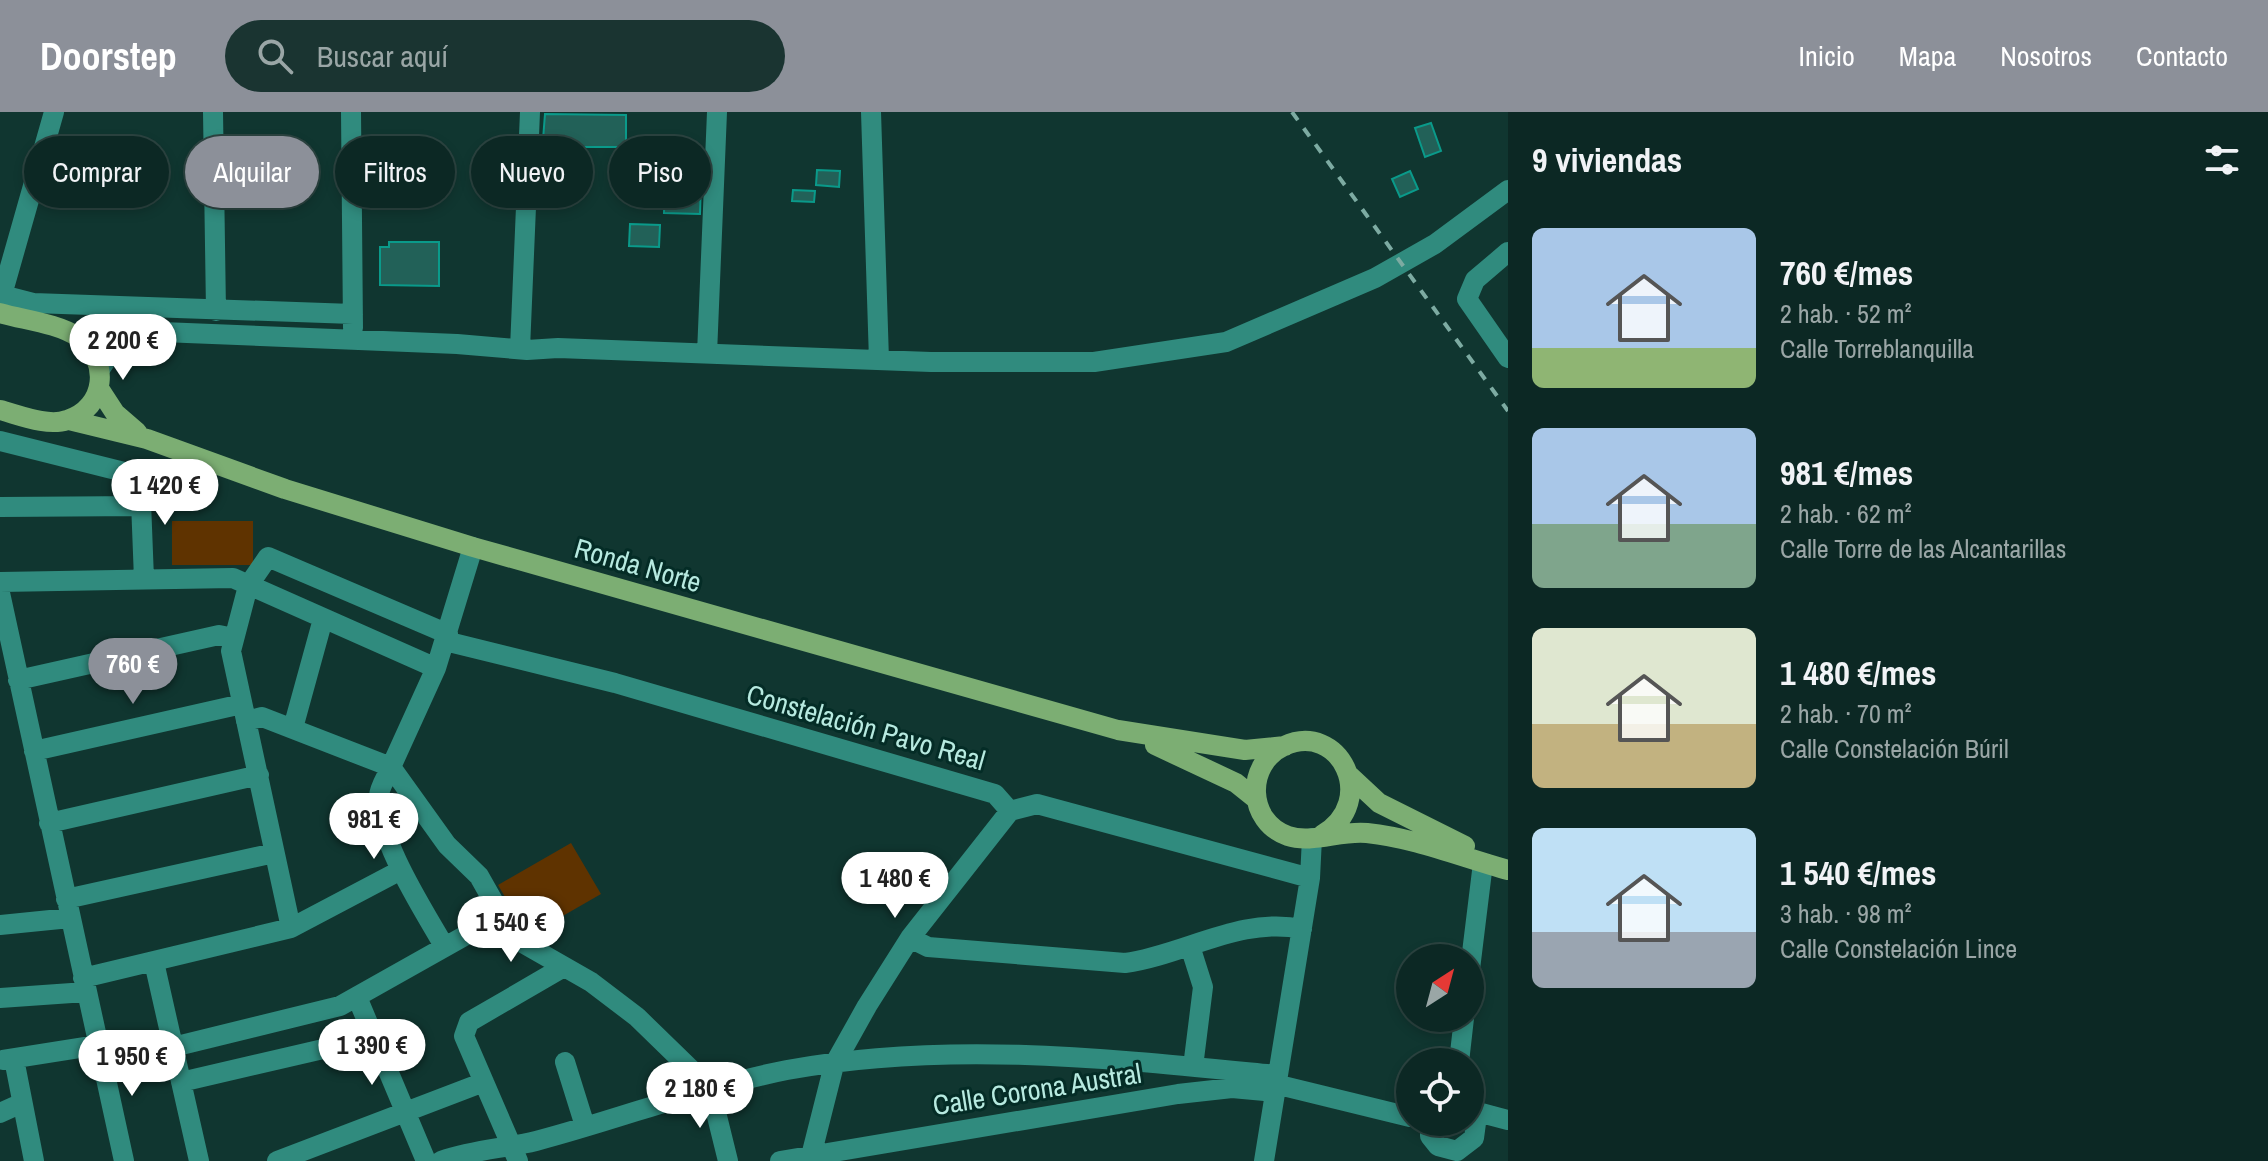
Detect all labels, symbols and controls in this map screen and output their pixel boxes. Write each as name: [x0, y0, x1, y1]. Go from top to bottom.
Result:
search box: [225, 20, 785, 92]
text: Doorstep: [40, 31, 177, 82]
icon: search: [253, 34, 297, 78]
text: Buscar aquí: [317, 36, 448, 76]
text: Inicio: [1799, 37, 1855, 75]
text: Mapa: [1899, 37, 1956, 75]
text: Nosotros: [2000, 37, 2092, 75]
text: Contacto: [2136, 37, 2228, 75]
chip: Comprar: [24, 136, 169, 208]
chip: Alquilar: [185, 136, 319, 208]
chip: Filtros: [335, 136, 455, 208]
chip: Nuevo: [471, 136, 593, 208]
chip: Piso: [609, 136, 711, 208]
text: 9 viviendas: [1532, 137, 1682, 183]
icon: filters: [2200, 138, 2244, 182]
text: 760 €/mes: [1780, 250, 1913, 296]
icon: home: [1596, 260, 1692, 356]
text: 2 hab. · 52 m²: [1780, 296, 1912, 331]
pin: 2 200 €: [49, 314, 197, 382]
text: 2 200 €: [87, 322, 159, 357]
text: Calle Torreblanquilla: [1780, 331, 1974, 366]
text: 981 €/mes: [1780, 450, 1913, 496]
pin: 1 420 €: [91, 459, 239, 527]
icon: home: [1596, 460, 1692, 556]
text: 1 420 €: [129, 467, 201, 502]
text: 2 hab. · 62 m²: [1780, 496, 1912, 531]
street label: Ronda Norte: [570, 529, 706, 601]
text: Calle Torre de las Alcantarillas: [1780, 531, 2066, 566]
pin: 760 €: [77, 638, 189, 706]
text: 760 €: [106, 646, 160, 681]
text: 1 480 €/mes: [1780, 650, 1937, 696]
icon: home: [1596, 660, 1692, 756]
street label: Constelación Pavo Real: [742, 675, 990, 779]
text: 2 hab. · 70 m²: [1780, 696, 1912, 731]
text: Calle Constelación Búril: [1780, 731, 2009, 766]
pin: 981 €: [318, 793, 430, 861]
text: 981 €: [347, 801, 401, 836]
text: 1 540 €/mes: [1780, 850, 1937, 896]
pin: 1 480 €: [821, 852, 969, 920]
text: 1 480 €: [859, 860, 931, 895]
icon: home: [1596, 860, 1692, 956]
pin: 1 540 €: [437, 896, 585, 964]
text: 3 hab. · 98 m²: [1780, 896, 1912, 931]
text: 1 540 €: [475, 904, 547, 939]
text: Calle Constelación Lince: [1780, 931, 2017, 966]
north arrow: [1396, 944, 1484, 1032]
map controls: [1396, 944, 1484, 1136]
pin: 1 390 €: [298, 1019, 446, 1087]
text: 1 390 €: [336, 1027, 408, 1062]
pin: 1 950 €: [58, 1030, 206, 1098]
text: 1 950 €: [96, 1038, 168, 1073]
button: locate: [1396, 1048, 1484, 1136]
street label: Calle Corona Austral: [930, 1054, 1144, 1124]
pin: 2 180 €: [626, 1062, 774, 1130]
text: 2 180 €: [664, 1070, 736, 1105]

